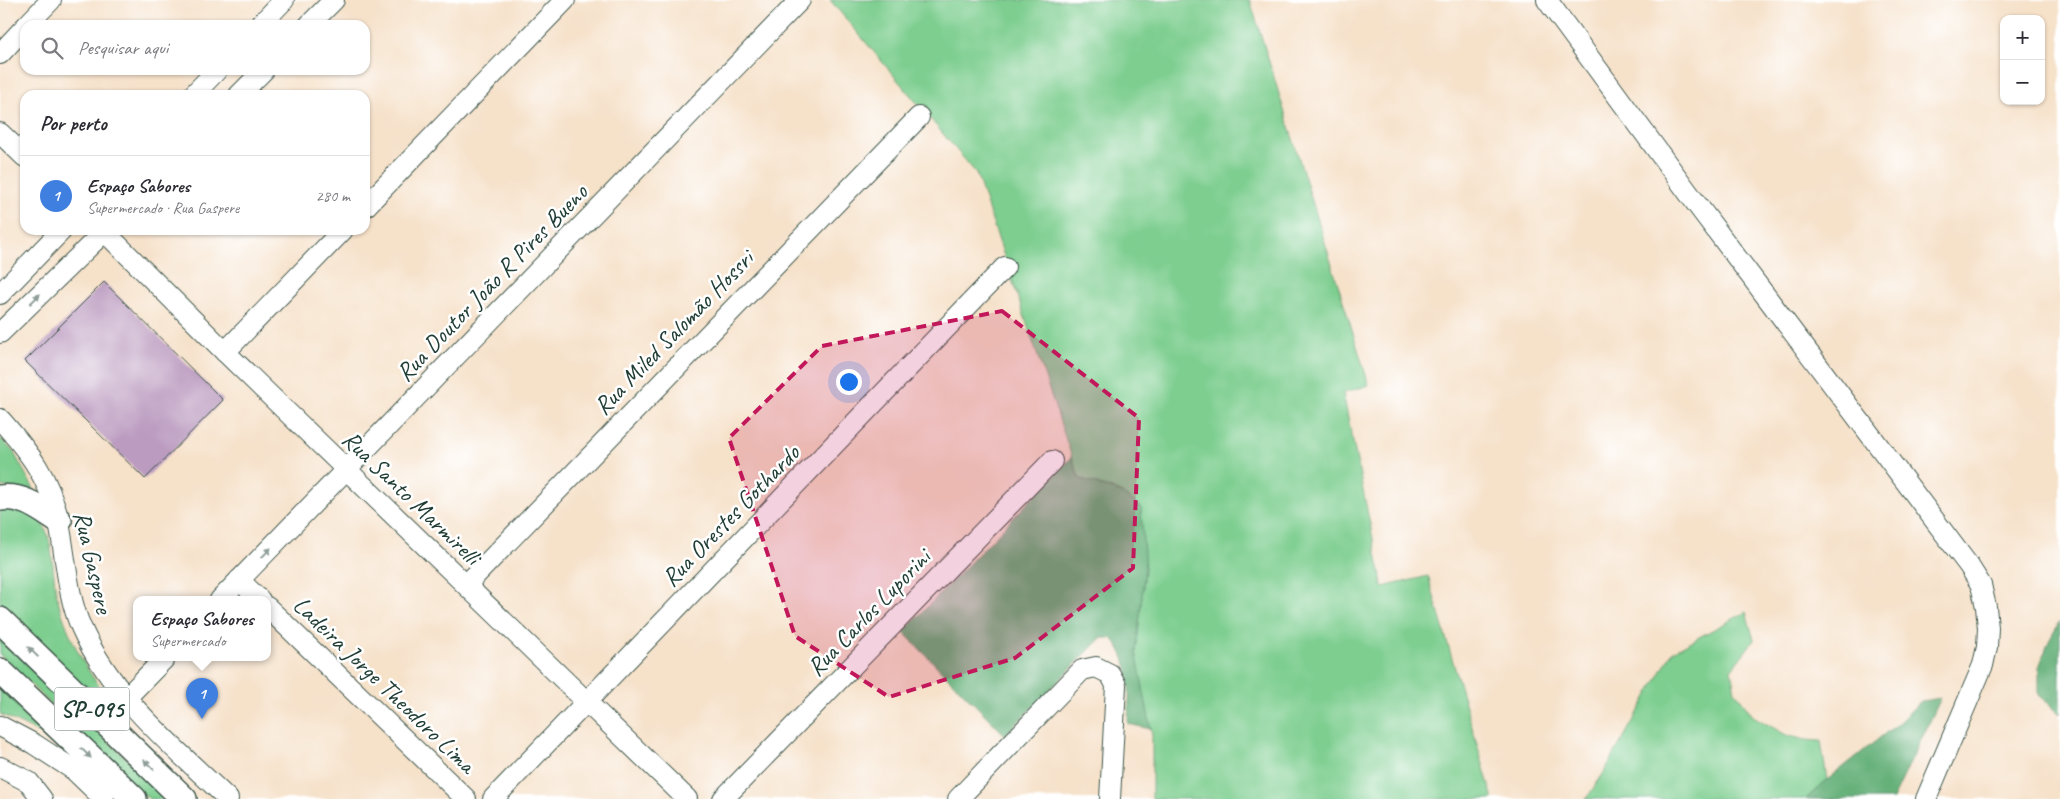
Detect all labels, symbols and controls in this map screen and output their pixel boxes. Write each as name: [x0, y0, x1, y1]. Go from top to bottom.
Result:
map controls: [2000, 15, 2045, 105]
button: +: [2000, 15, 2045, 60]
search box: [20, 20, 370, 75]
icon: search: [38, 34, 66, 62]
text: Pesquisar aqui: [78, 36, 168, 60]
button: −: [2000, 60, 2045, 105]
text: Por perto: [40, 110, 107, 136]
text: Espaço Sabores: [87, 174, 190, 198]
street label: Rua Doutor João R Pires Bueno: [389, 176, 595, 388]
text: 1: [52, 186, 60, 206]
text: 280 m: [316, 186, 350, 206]
text: Supermercado · Rua Gaspere: [87, 198, 239, 218]
street label: Rua Miled Salomão Hossri: [587, 241, 763, 422]
one-way arrow: [29, 293, 41, 305]
your location: [836, 369, 862, 395]
street label: Rua Santo Marmirelli: [335, 423, 490, 574]
street label: Rua Orestes Gothardo: [655, 437, 807, 594]
street label: Rua Gaspere: [66, 508, 121, 618]
street label: Rua Carlos Luporini: [800, 540, 940, 683]
one-way arrow: [259, 547, 271, 559]
street label: Ladeira Jorge Theodoro Lima: [286, 589, 484, 782]
popup: [133, 596, 271, 661]
text: Espaço Sabores: [150, 607, 254, 631]
text: Supermercado: [150, 631, 225, 651]
one-way arrow: [27, 646, 39, 658]
pin: 1: [186, 678, 218, 719]
road number: SP-095: [54, 688, 130, 731]
one-way arrow: [79, 747, 91, 759]
one-way arrow: [144, 759, 156, 771]

